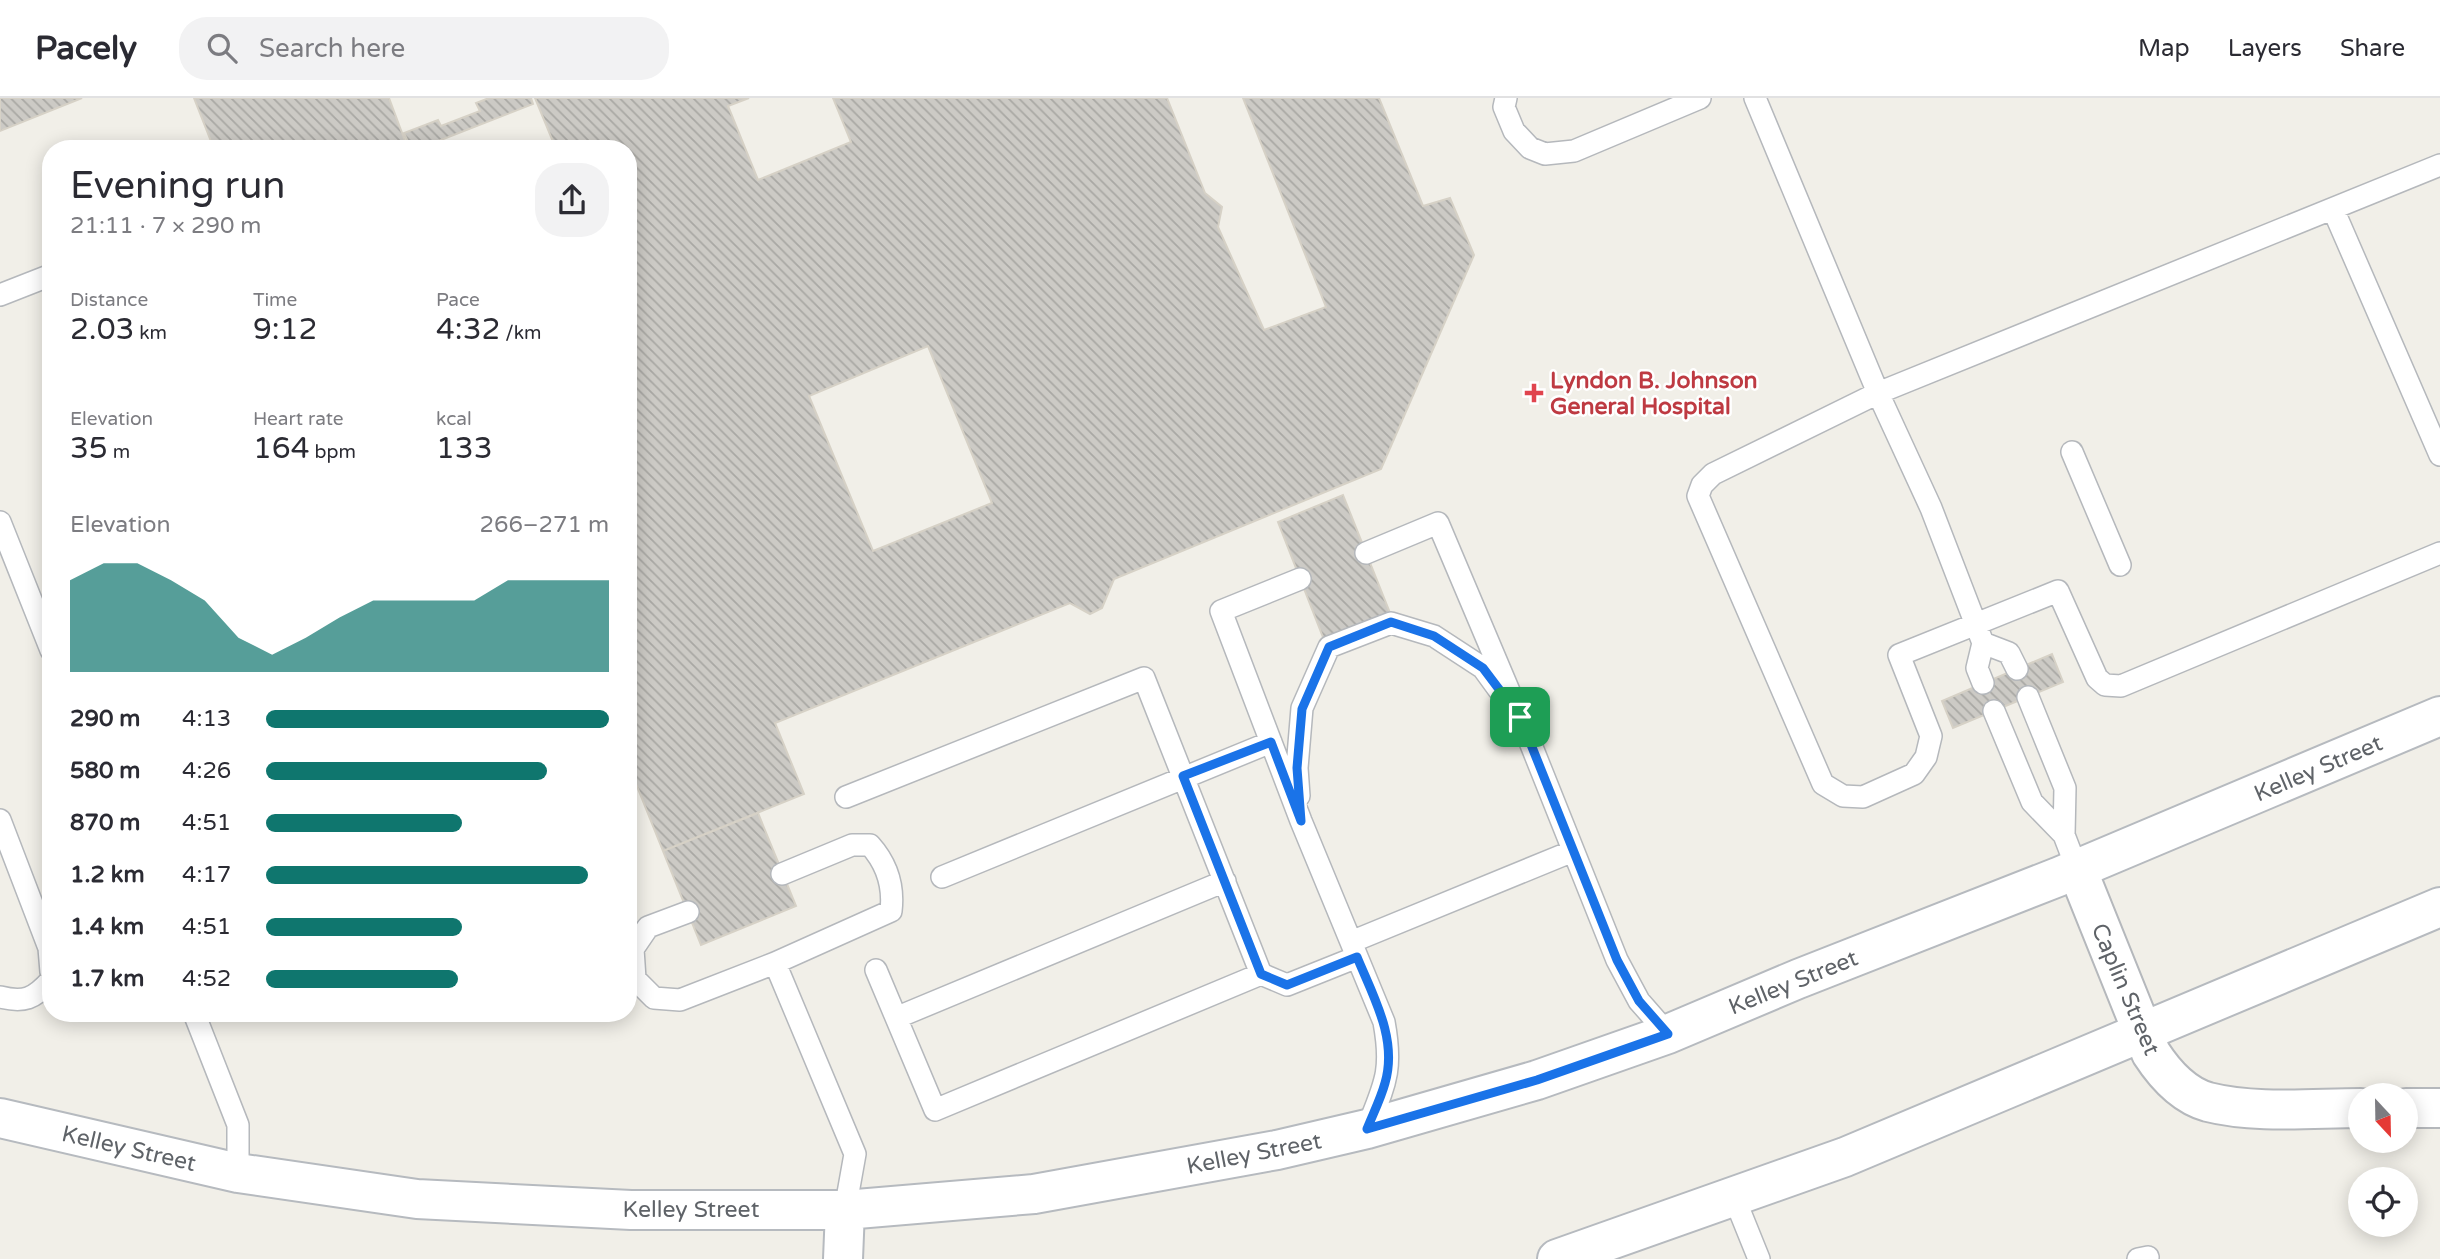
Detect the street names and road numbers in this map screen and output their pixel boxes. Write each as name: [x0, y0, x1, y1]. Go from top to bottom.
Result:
street label: Kelley Street: [2250, 729, 2387, 809]
street label: Caplin Street: [2085, 919, 2166, 1060]
street label: Kelley Street: [1725, 944, 1862, 1022]
street label: Kelley Street: [59, 1120, 199, 1178]
street label: Kelley Street: [1184, 1127, 1324, 1181]
street label: Kelley Street: [623, 1196, 760, 1224]

